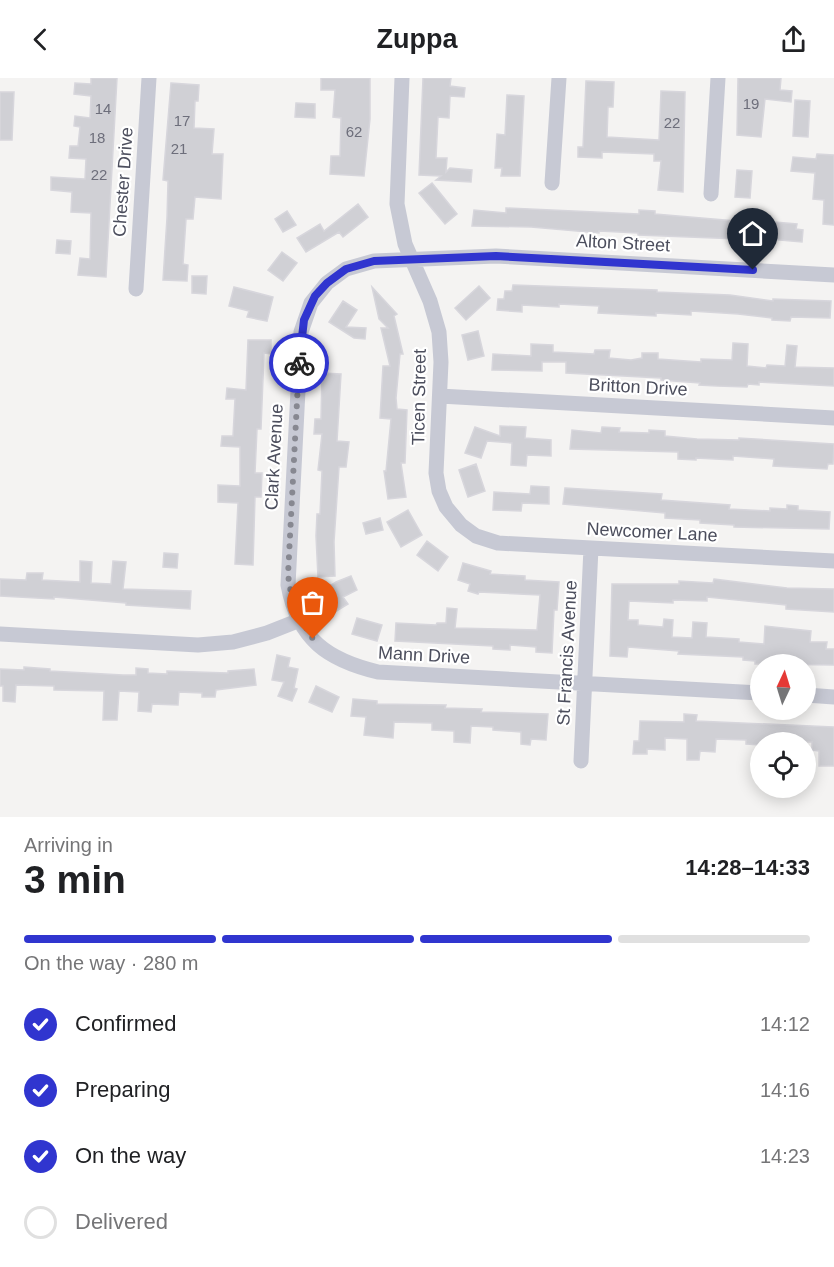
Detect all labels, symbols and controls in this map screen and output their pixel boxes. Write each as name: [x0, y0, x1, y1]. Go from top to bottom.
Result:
icon: back: [24, 23, 57, 56]
icon: share: [777, 23, 810, 56]
text: Zuppa: [377, 24, 458, 54]
house number: 19: [743, 95, 759, 112]
house number: 14: [95, 100, 111, 117]
house number: 17: [174, 112, 190, 129]
house number: 22: [664, 114, 680, 131]
house number: 62: [346, 123, 362, 140]
street label: Chester Drive: [109, 126, 137, 238]
house number: 18: [89, 129, 105, 146]
house number: 21: [171, 140, 187, 157]
house number: 22: [91, 166, 107, 183]
pin: [727, 208, 778, 270]
icon: home: [736, 217, 769, 250]
street label: Alton Street: [576, 231, 670, 255]
courier: [269, 333, 329, 393]
icon: bike: [283, 347, 316, 380]
street label: Ticen Street: [408, 349, 430, 445]
street label: Britton Drive: [588, 374, 688, 400]
street label: Clark Avenue: [261, 403, 287, 511]
street label: Newcomer Lane: [586, 519, 718, 545]
pin: [287, 577, 338, 639]
street label: St Francis Avenue: [553, 580, 581, 726]
icon: bag: [296, 586, 329, 619]
street label: Mann Drive: [378, 643, 470, 667]
north arrow: [750, 654, 816, 720]
map controls: [750, 654, 816, 798]
button: locate: [750, 732, 816, 798]
text: Arriving in: [24, 834, 113, 856]
text: 14:28–14:33: [685, 855, 810, 880]
text: 3 min: [24, 858, 126, 901]
text: On the way · 280 m: [24, 952, 199, 974]
icon: check: [24, 1008, 57, 1041]
text: Confirmed: [75, 1011, 176, 1036]
text: 14:12: [760, 1013, 810, 1035]
icon: check: [24, 1074, 57, 1107]
text: Preparing: [75, 1077, 170, 1102]
text: 14:16: [760, 1079, 810, 1101]
icon: check: [24, 1140, 57, 1173]
text: On the way: [75, 1143, 186, 1168]
text: 14:23: [760, 1145, 810, 1167]
text: Delivered: [75, 1209, 168, 1234]

